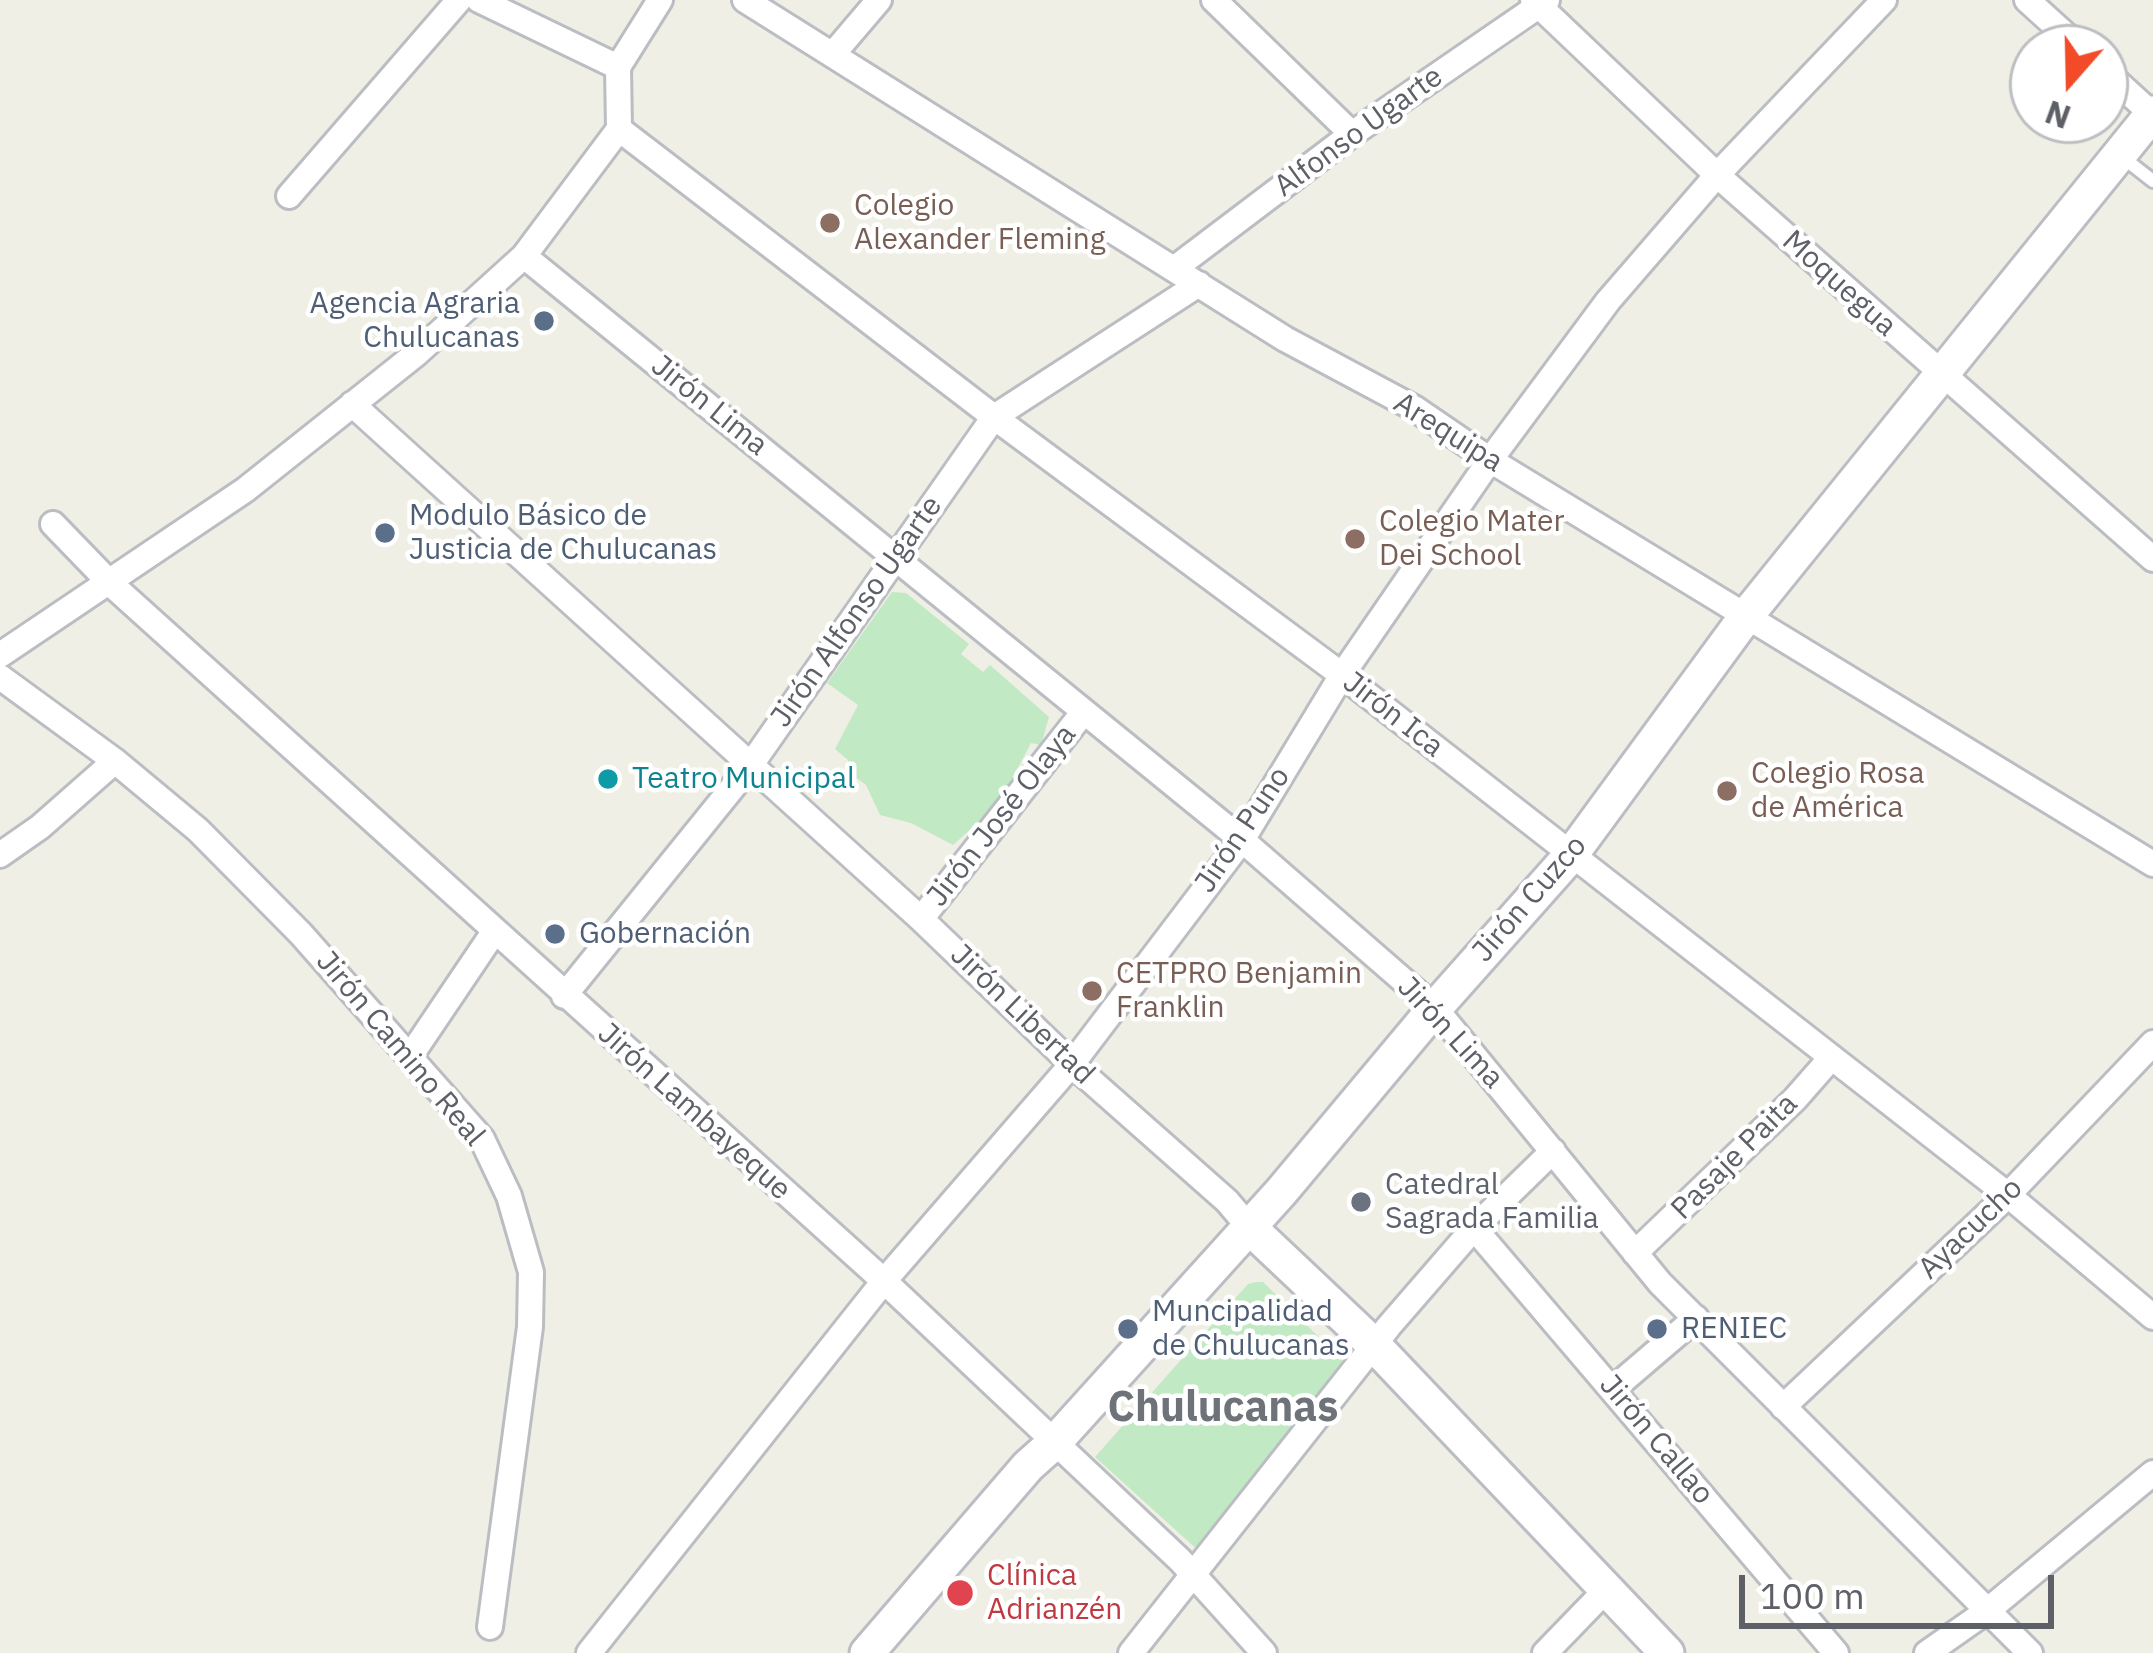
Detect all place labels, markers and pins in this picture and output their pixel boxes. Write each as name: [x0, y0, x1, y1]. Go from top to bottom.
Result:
place label: Colegio Alexander Fleming: [854, 188, 1106, 258]
marker: Colegio Alexander Fleming: [817, 210, 843, 236]
place label: Agencia Agraria Chulucanas: [309, 286, 520, 356]
marker: Agencia Agraria Chulucanas: [531, 308, 557, 334]
place label: Modulo Básico de Justicia de Chulucanas: [409, 498, 717, 568]
place label: Colegio Mater Dei School: [1379, 504, 1565, 574]
marker: Modulo Básico de Justicia de Chulucanas: [372, 520, 398, 546]
marker: Colegio Mater Dei School: [1342, 526, 1368, 552]
place label: Colegio Rosa de América: [1751, 756, 1924, 826]
place label: Teatro Municipal: [632, 761, 855, 797]
marker: Teatro Municipal: [595, 766, 621, 792]
marker: Colegio Rosa de América: [1714, 778, 1740, 804]
place label: Gobernación: [579, 916, 751, 952]
marker: Gobernación: [542, 921, 568, 947]
place label: CETPRO Benjamin Franklin: [1116, 956, 1362, 1026]
marker: CETPRO Benjamin Franklin: [1079, 978, 1105, 1004]
place label: Catedral Sagrada Familia: [1385, 1167, 1599, 1238]
marker: Catedral Sagrada Familia: [1348, 1189, 1374, 1215]
place label: Muncipalidad de Chulucanas: [1152, 1294, 1350, 1364]
place label: RENIEC: [1681, 1311, 1787, 1347]
marker: Muncipalidad de Chulucanas: [1115, 1316, 1141, 1342]
marker: RENIEC: [1644, 1316, 1670, 1342]
place label: Clínica Adrianzén: [987, 1558, 1122, 1628]
marker: Clínica Adrianzén: [944, 1577, 976, 1609]

